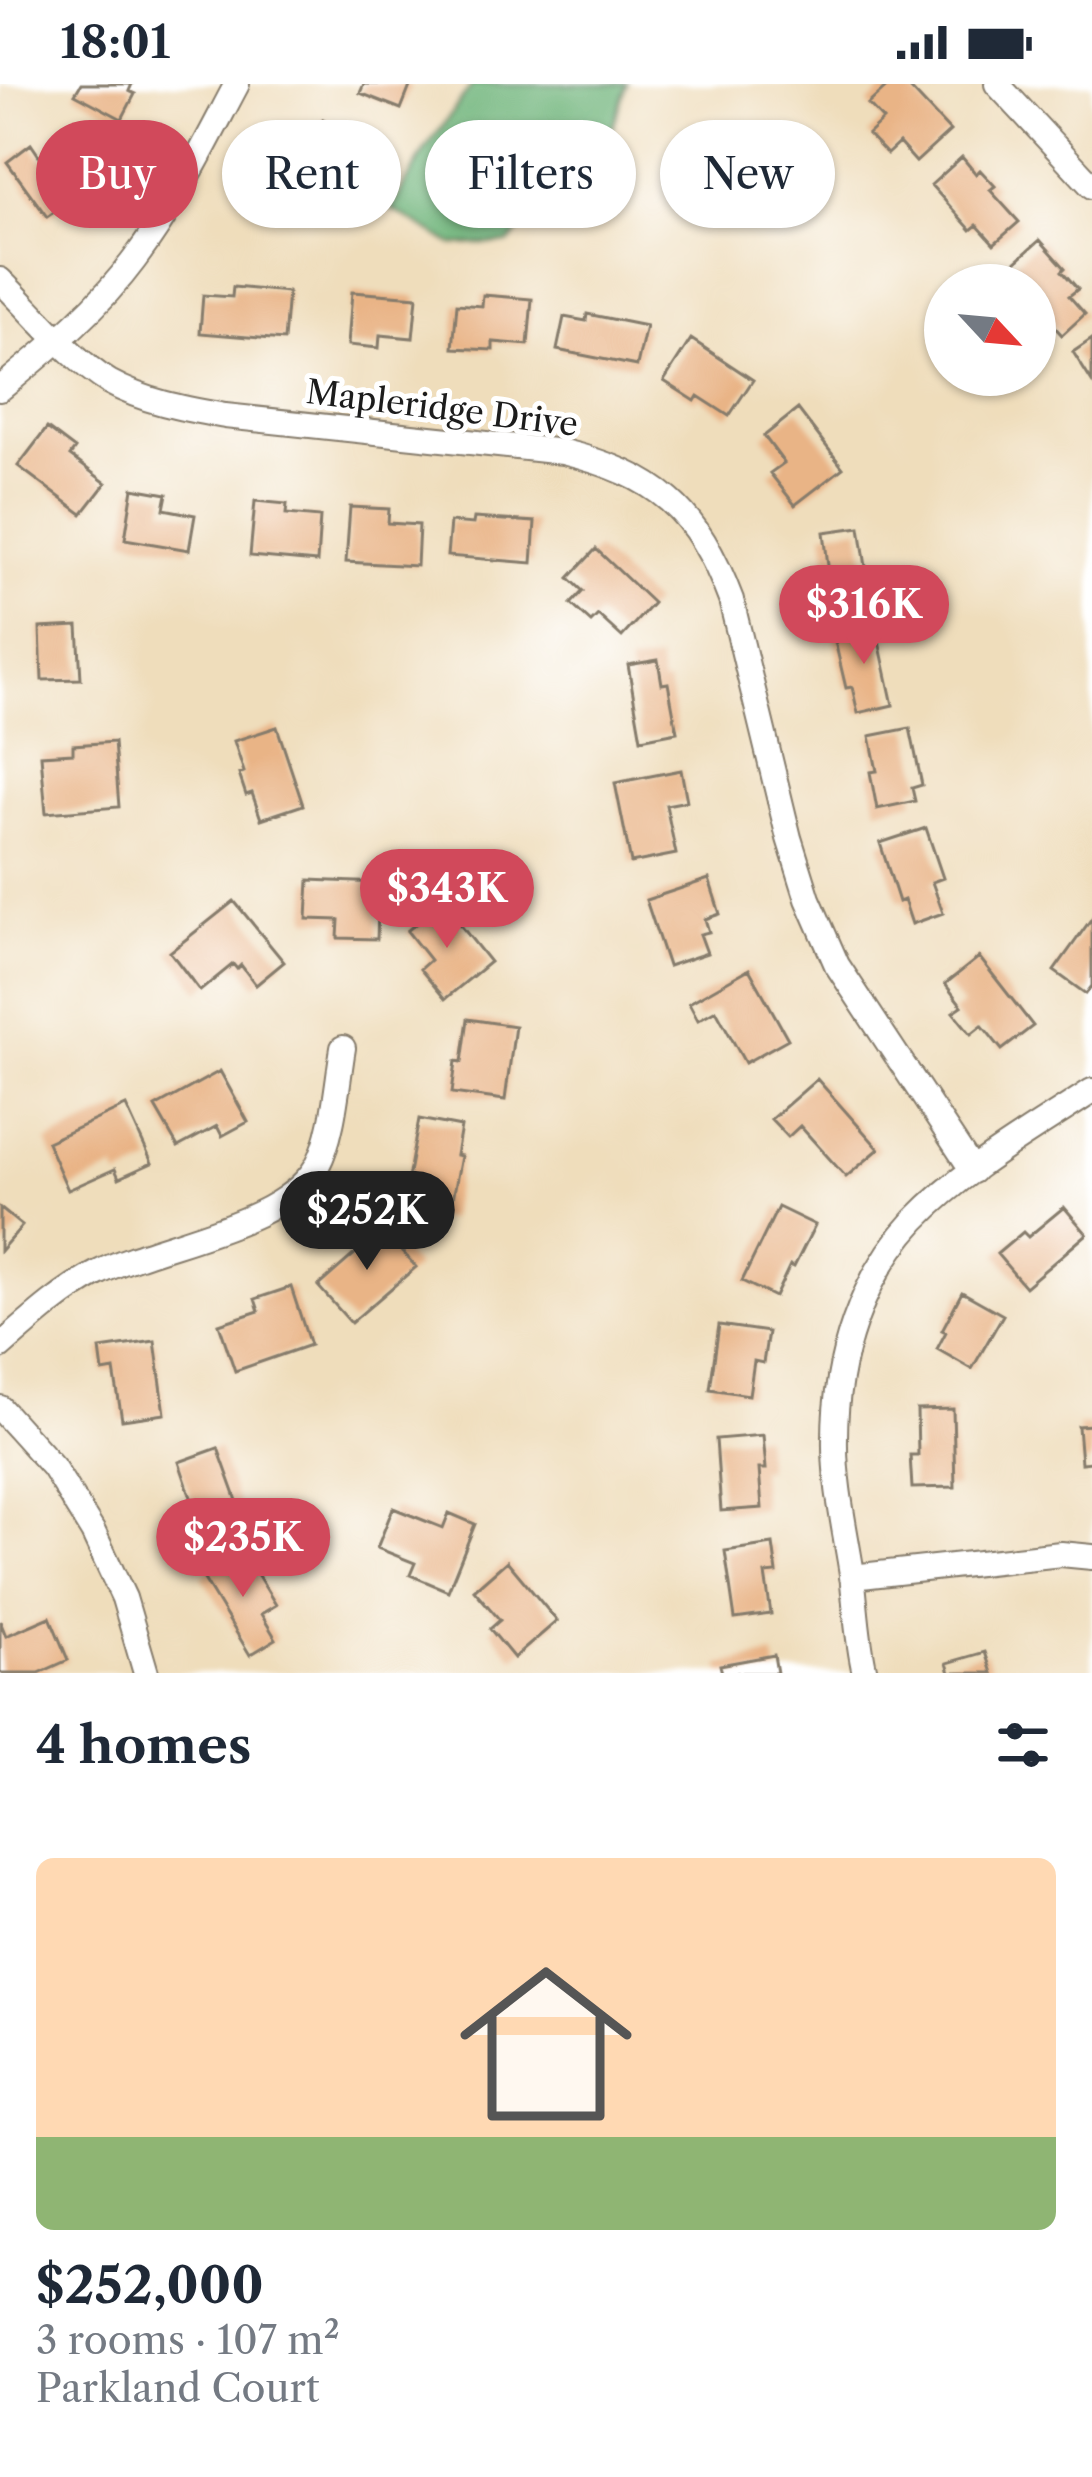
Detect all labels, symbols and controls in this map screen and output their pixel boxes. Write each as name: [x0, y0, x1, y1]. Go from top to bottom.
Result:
text: 18:01: [60, 14, 170, 70]
chip: Buy: [36, 120, 198, 228]
chip: Rent: [222, 120, 401, 228]
chip: Filters: [425, 120, 636, 228]
chip: New: [660, 120, 835, 228]
north arrow: [924, 264, 1056, 396]
map controls: [924, 264, 1056, 396]
street label: Mapleridge Drive: [304, 371, 580, 445]
pin: $316K: [780, 565, 948, 667]
text: $316K: [806, 580, 922, 628]
pin: $343K: [363, 849, 531, 951]
text: $343K: [387, 864, 507, 912]
pin: $252K: [283, 1171, 451, 1273]
text: $252K: [307, 1186, 427, 1234]
pin: $235K: [159, 1498, 327, 1600]
text: $235K: [183, 1513, 303, 1561]
icon: filters: [990, 1712, 1056, 1778]
text: 4 homes: [36, 1714, 251, 1776]
icon: home: [438, 1936, 654, 2152]
text: $252,000: [36, 2254, 264, 2316]
text: 3 rooms · 107 m²: [36, 2316, 340, 2364]
text: Parkland Court: [36, 2364, 320, 2412]

